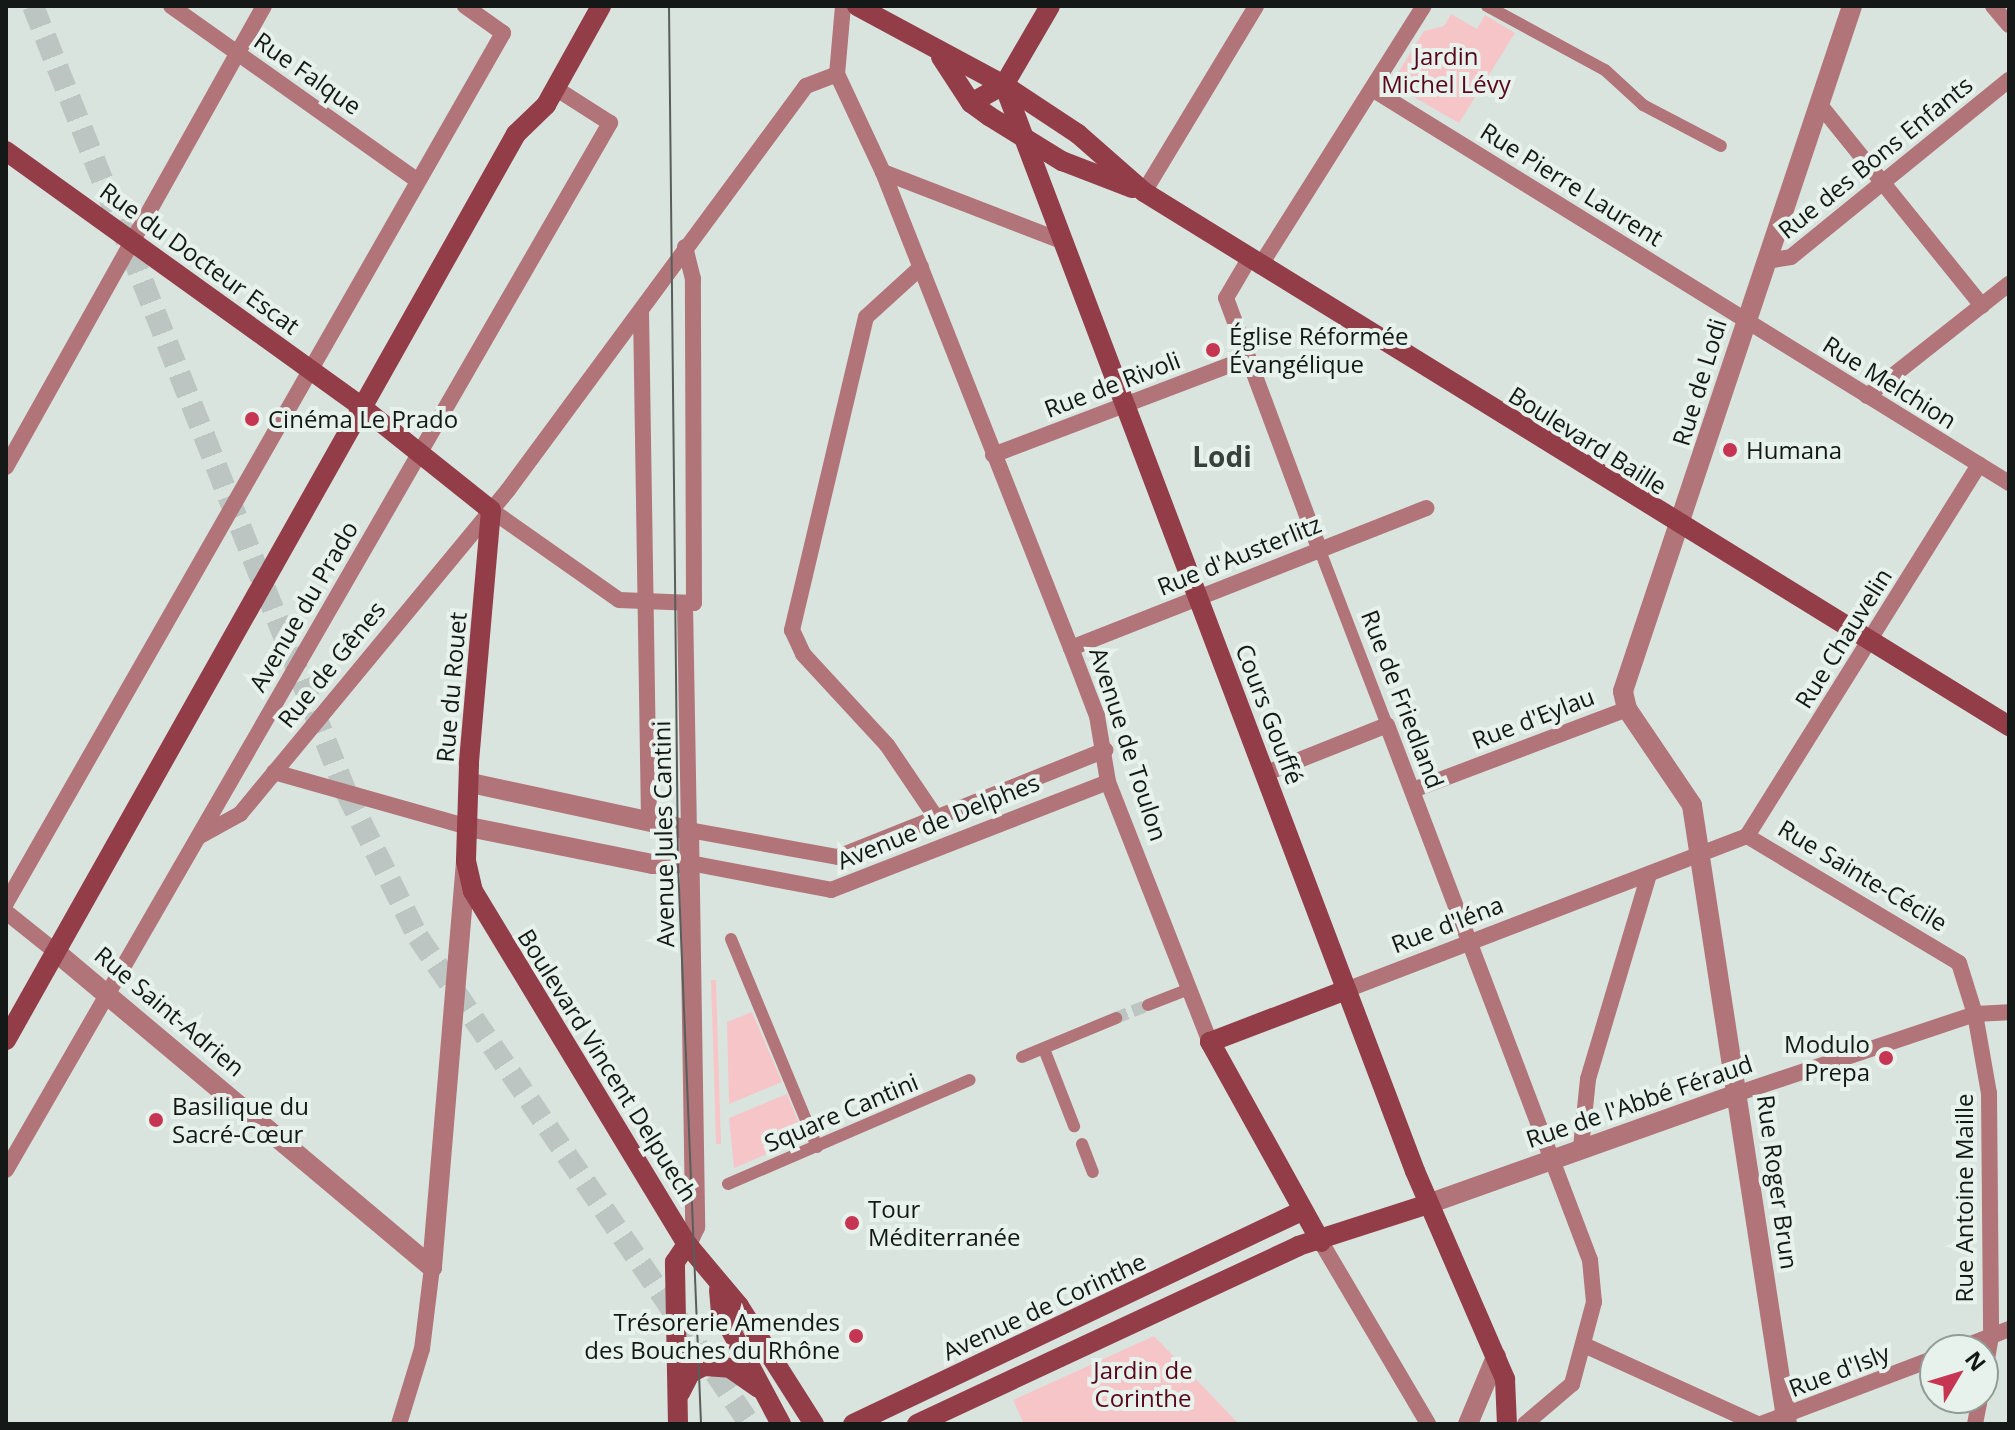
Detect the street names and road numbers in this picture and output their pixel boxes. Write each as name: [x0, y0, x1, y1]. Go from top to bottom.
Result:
street label: Rue Falque: [249, 26, 367, 120]
street label: Rue des Bons Enfants: [1772, 70, 1978, 244]
street label: Rue Pierre Laurent: [1475, 116, 1669, 252]
street label: Rue du Docteur Escat: [95, 176, 305, 340]
street label: Rue de Lodi: [1666, 315, 1732, 449]
street label: Rue Melchion: [1818, 330, 1962, 434]
street label: Rue de Rivoli: [1040, 345, 1184, 423]
street label: Boulevard Baille: [1504, 380, 1672, 500]
street label: Rue d'Austerlitz: [1153, 509, 1325, 601]
street label: Avenue du Prado: [242, 516, 364, 696]
street label: Rue Chauvelin: [1789, 563, 1897, 713]
street label: Rue de Gênes: [271, 595, 391, 733]
street label: Rue de Friedland: [1356, 606, 1450, 792]
street label: Rue du Rouet: [430, 611, 472, 763]
street label: Cours Gouffé: [1230, 640, 1310, 788]
street label: Avenue de Toulon: [1084, 644, 1174, 844]
street label: Rue d'Eylau: [1468, 682, 1598, 754]
street label: Avenue Jules Cantini: [647, 720, 679, 948]
street label: Avenue de Delphes: [833, 767, 1043, 875]
street label: Rue Sainte-Cécile: [1773, 813, 1953, 937]
street label: Rue d'Iéna: [1387, 890, 1507, 958]
street label: Boulevard Vincent Delpuech: [512, 923, 704, 1207]
street label: Rue Saint-Adrien: [89, 940, 251, 1082]
street label: Rue de l'Abbé Féraud: [1522, 1049, 1756, 1153]
street label: Square Cantini: [760, 1067, 922, 1157]
street label: Rue Roger Brun: [1752, 1093, 1804, 1271]
street label: Rue Antoine Maille: [1950, 1093, 1978, 1303]
street label: Avenue de Corinthe: [938, 1246, 1150, 1366]
street label: Rue d'Isly: [1785, 1338, 1893, 1402]

